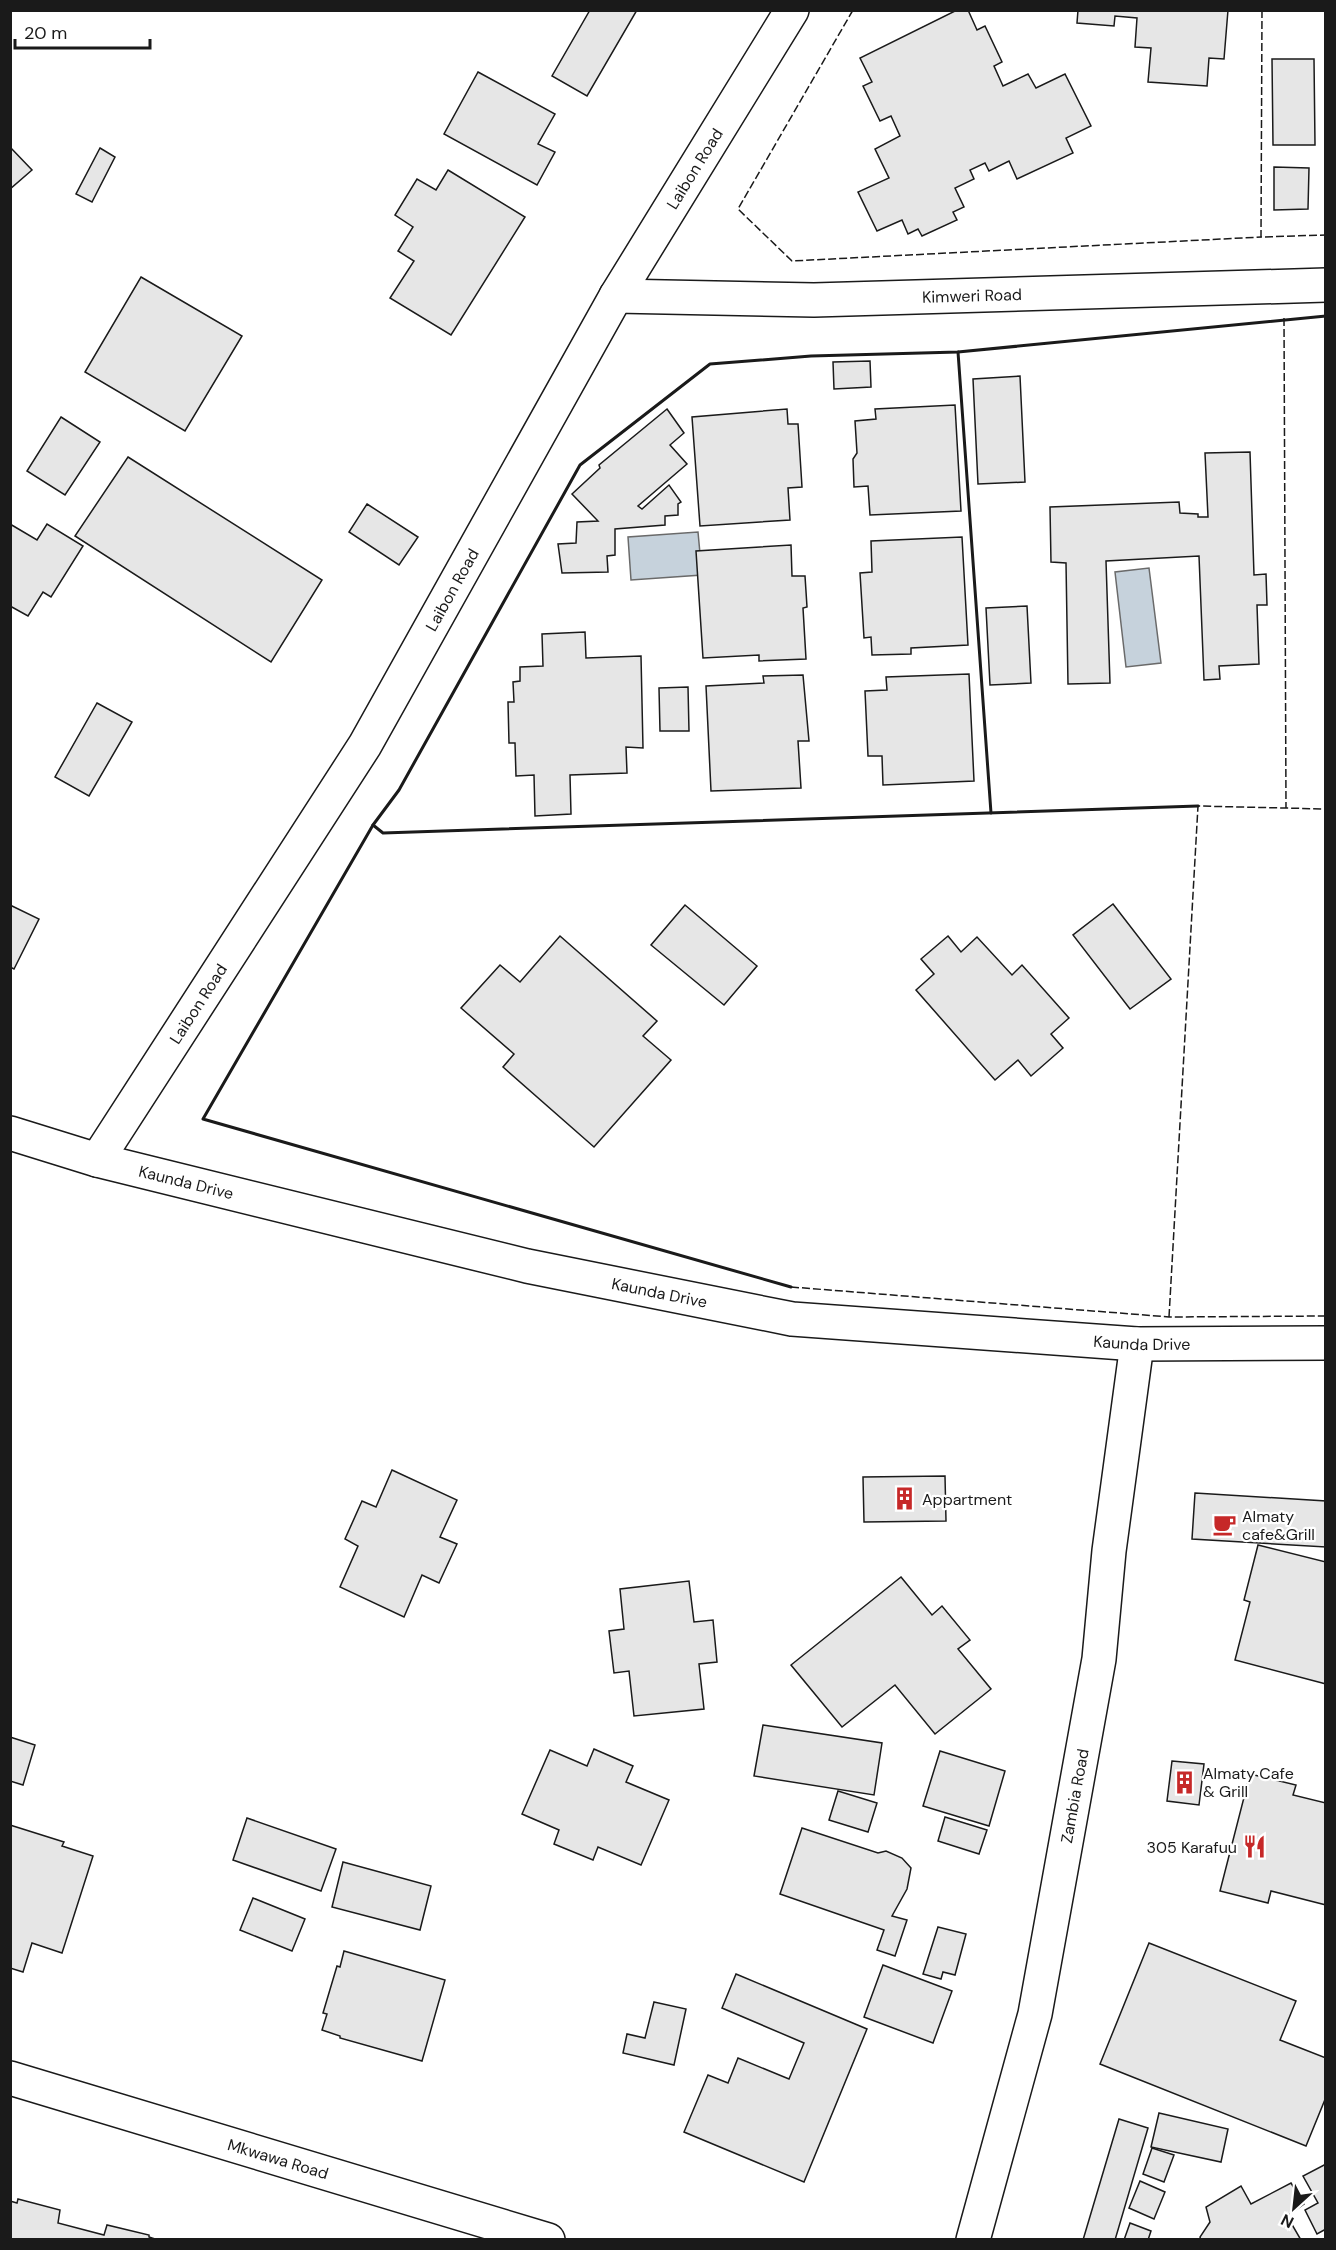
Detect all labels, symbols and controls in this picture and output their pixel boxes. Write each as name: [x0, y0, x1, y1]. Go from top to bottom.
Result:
scale bar: [15, 12, 150, 50]
text: 20 m: [24, 21, 67, 45]
street label: Laibon Road: [662, 124, 728, 213]
street label: Kimweri Road: [922, 284, 1022, 308]
street label: Laibon Road: [421, 545, 484, 635]
street label: Laibon Road: [165, 960, 232, 1048]
street label: Kaunda Drive: [136, 1161, 236, 1204]
street label: Kaunda Drive: [610, 1273, 709, 1313]
street label: Kaunda Drive: [1093, 1331, 1190, 1355]
building icon: Appartment: [891, 1486, 917, 1512]
place label: Appartment: [922, 1489, 1012, 1510]
place label: Almaty cafe&Grill: [1242, 1506, 1315, 1545]
cafe icon: Almaty cafe&Grill: [1211, 1512, 1237, 1538]
street label: Zambia Road: [1056, 1747, 1094, 1845]
place label: Almaty Cafe & Grill: [1203, 1763, 1294, 1802]
building icon: Almaty Cafe & Grill: [1172, 1769, 1198, 1795]
restaurant icon: 305 Karafuu: [1242, 1834, 1268, 1860]
place label: 305 Karafuu: [1146, 1837, 1237, 1858]
street label: Mkwawa Road: [225, 2134, 331, 2184]
north arrow: [1264, 2178, 1324, 2238]
text: N: [1277, 2209, 1297, 2233]

